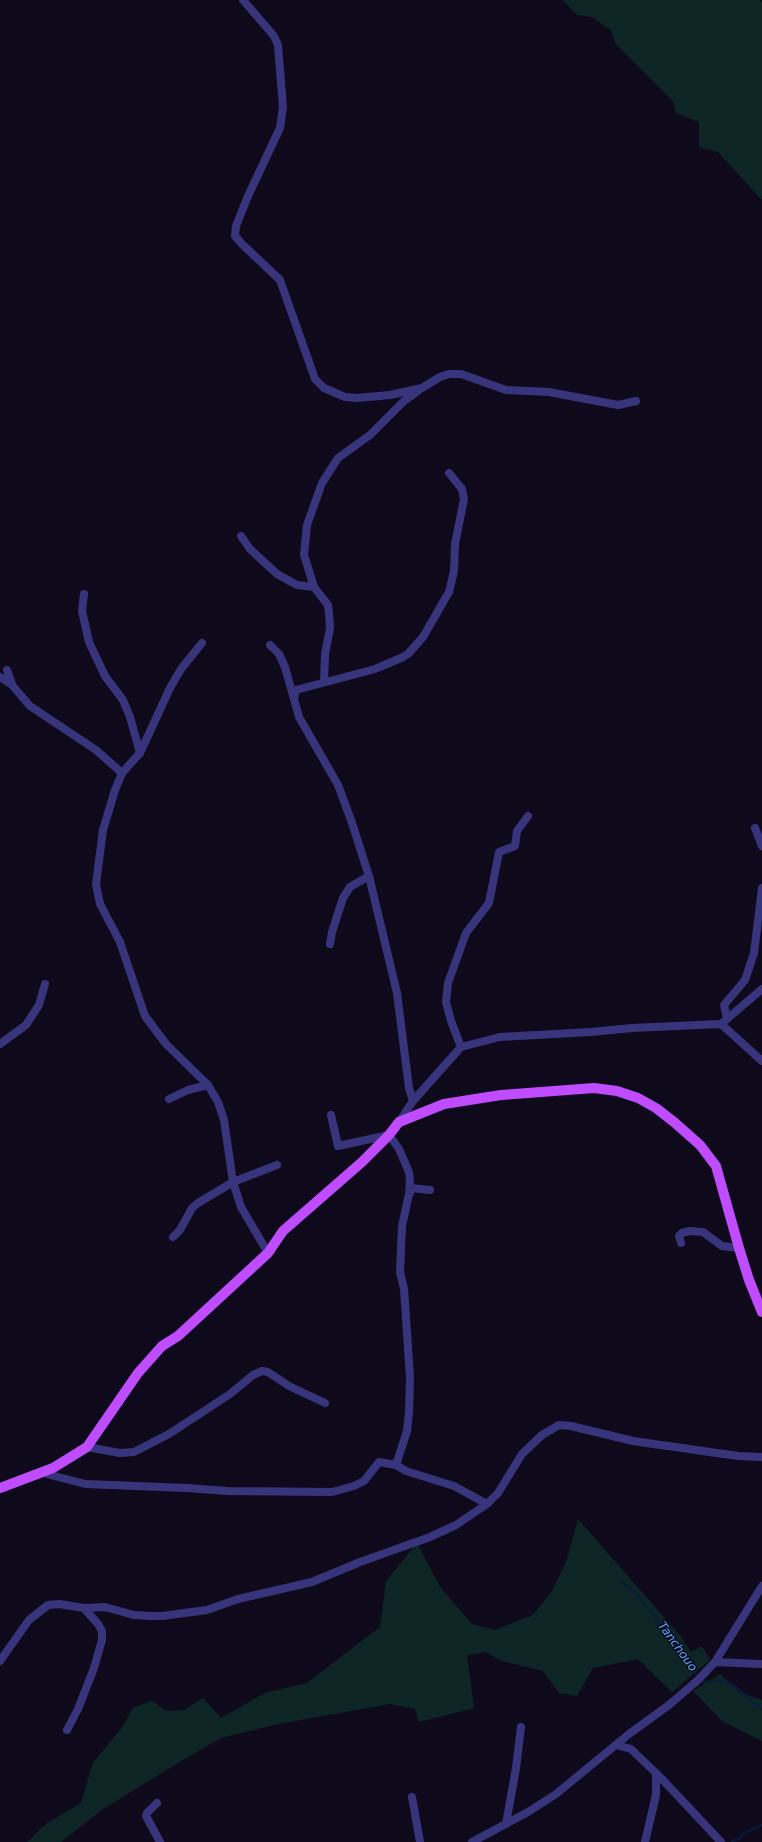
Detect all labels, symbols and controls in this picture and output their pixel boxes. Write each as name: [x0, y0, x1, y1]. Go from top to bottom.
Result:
water label: Tanchouo: [654, 1620, 700, 1674]

